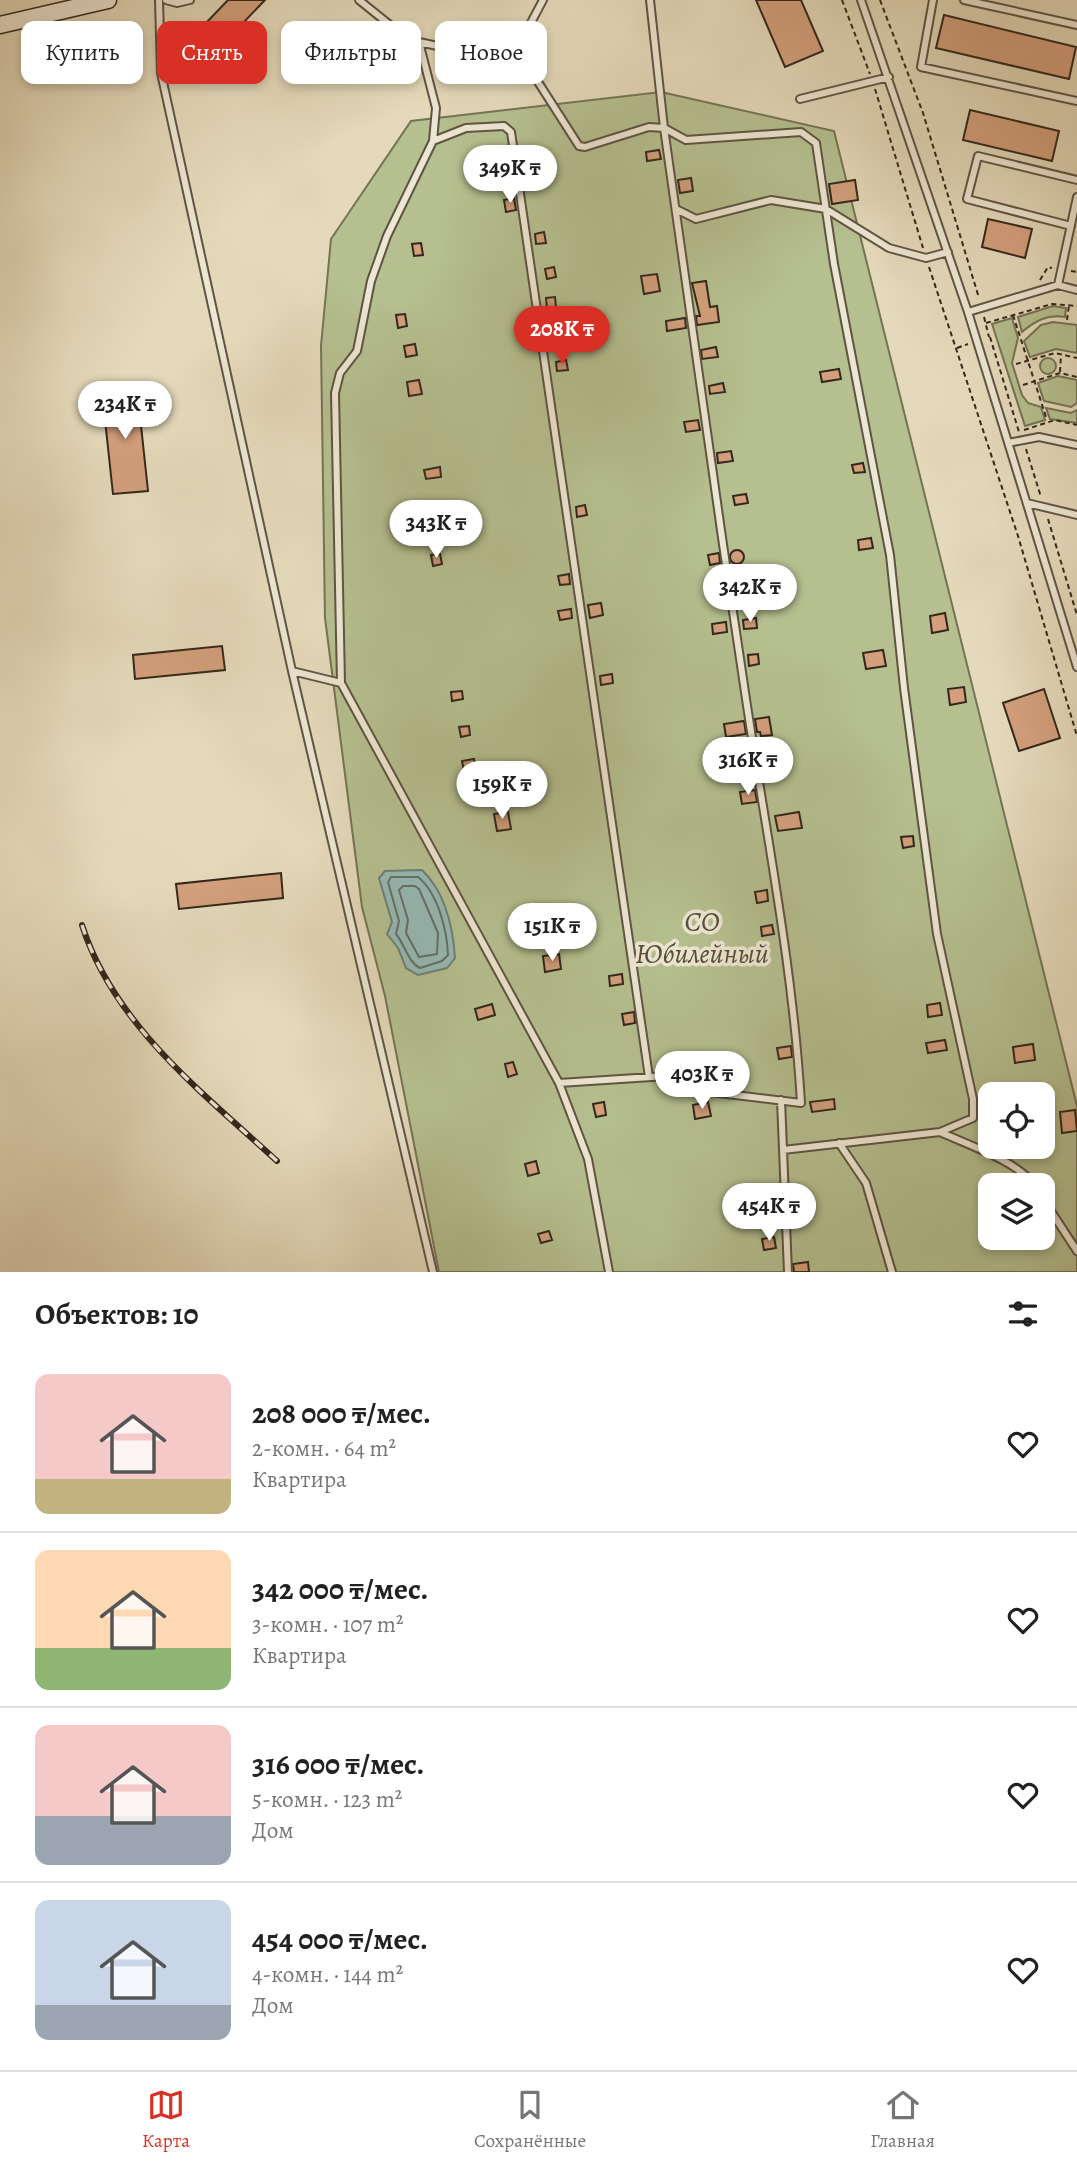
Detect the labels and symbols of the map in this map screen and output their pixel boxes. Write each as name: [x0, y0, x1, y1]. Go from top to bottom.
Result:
pin: 349K ₸: [453, 146, 567, 205]
pin: 208K ₸: [505, 306, 619, 366]
pin: 234K ₸: [68, 382, 182, 441]
pin: 343K ₸: [379, 500, 493, 560]
pin: 342K ₸: [693, 564, 807, 624]
pin: 316K ₸: [691, 738, 805, 797]
pin: 159K ₸: [445, 762, 559, 821]
park label: СО Юбилейный: [635, 903, 769, 973]
pin: 151K ₸: [495, 904, 609, 963]
pin: 403K ₸: [645, 1052, 759, 1111]
pin: 454K ₸: [712, 1184, 826, 1243]

